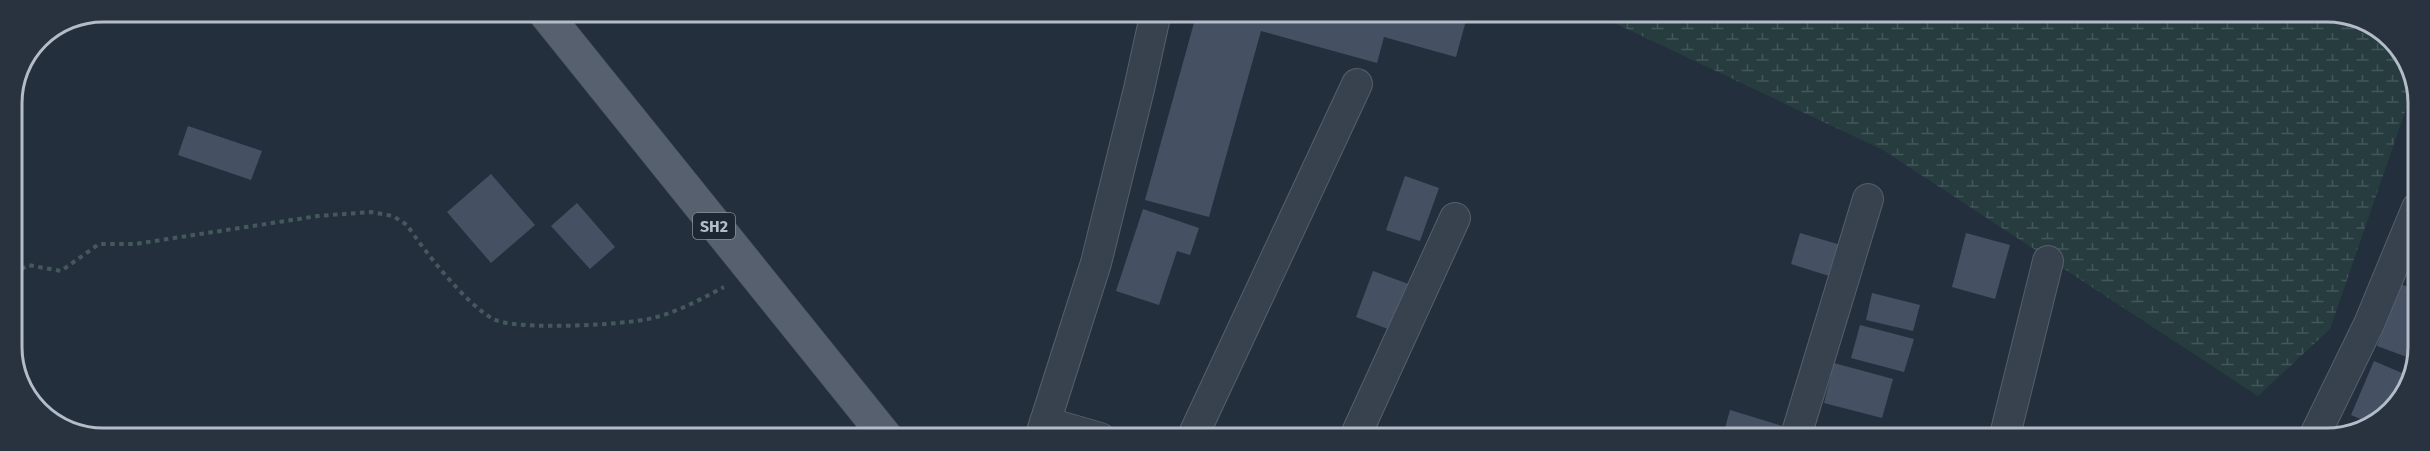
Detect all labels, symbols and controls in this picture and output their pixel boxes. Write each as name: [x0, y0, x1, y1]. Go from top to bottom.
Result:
road number: SH2: [693, 213, 735, 239]

